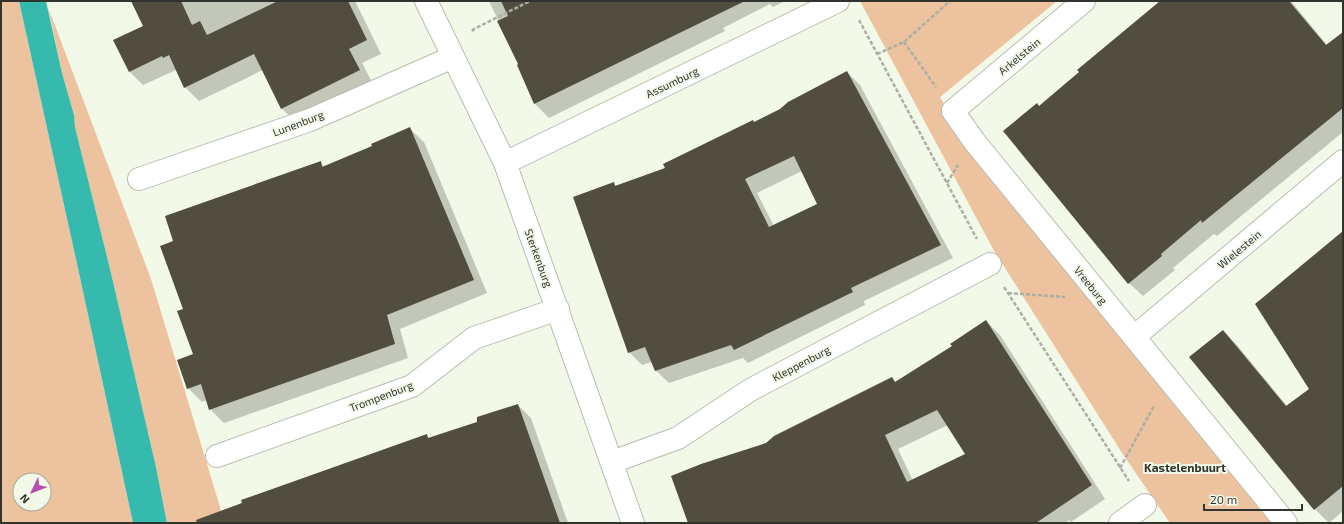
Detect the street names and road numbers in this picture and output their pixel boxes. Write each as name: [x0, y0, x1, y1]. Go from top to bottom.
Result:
street label: Arkelstein: [995, 35, 1043, 77]
street label: Assumburg: [644, 64, 700, 100]
street label: Lunenburg: [271, 107, 325, 139]
street label: Sterkenburg: [522, 227, 556, 289]
street label: Wielestein: [1215, 227, 1263, 271]
street label: Vreeburg: [1072, 263, 1110, 307]
street label: Kleppenburg: [770, 342, 832, 384]
street label: Trompenburg: [347, 378, 415, 414]

